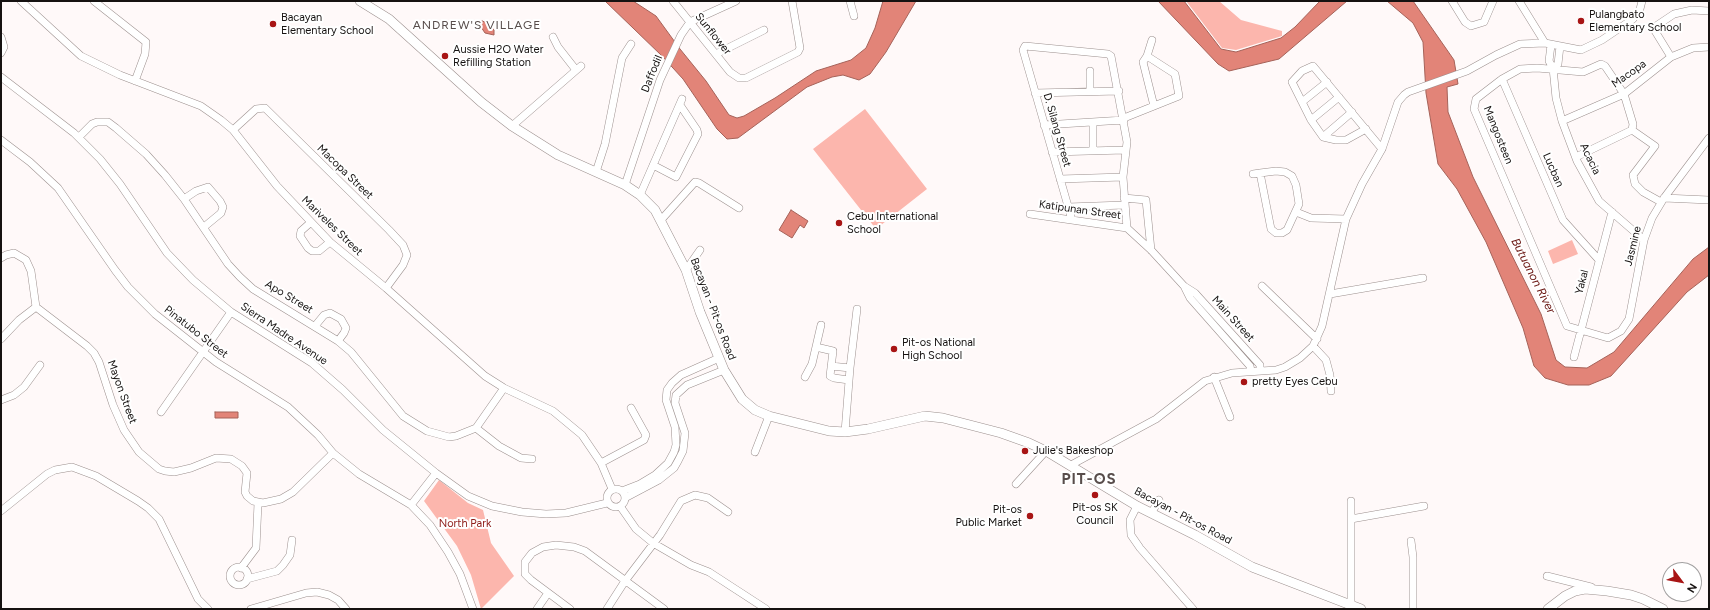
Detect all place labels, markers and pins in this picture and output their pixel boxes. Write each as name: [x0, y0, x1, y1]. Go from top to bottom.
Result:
place label: Pulangbato Elementary School: [1589, 8, 1681, 34]
place label: Bacayan Elementary School: [281, 11, 373, 37]
marker: Pulangbato Elementary School: [1576, 16, 1586, 26]
marker: Bacayan Elementary School: [268, 19, 278, 29]
place label: Aussie H2O Water Refilling Station: [453, 43, 543, 69]
marker: Aussie H2O Water Refilling Station: [440, 51, 450, 61]
place label: Cebu International School: [847, 210, 938, 236]
marker: Cebu International School: [834, 218, 844, 228]
place label: Pit-os National High School: [902, 336, 975, 362]
marker: Pit-os National High School: [889, 344, 899, 354]
place label: pretty Eyes Cebu: [1252, 375, 1338, 389]
marker: pretty Eyes Cebu: [1239, 377, 1249, 387]
place label: Julie's Bakeshop: [1033, 444, 1114, 458]
marker: Julie's Bakeshop: [1020, 446, 1030, 456]
marker: Pit-os SK Council: [1090, 490, 1100, 500]
place label: Pit-os SK Council: [1072, 501, 1118, 527]
place label: Pit-os Public Market: [955, 503, 1022, 529]
marker: Pit-os Public Market: [1025, 511, 1035, 521]

